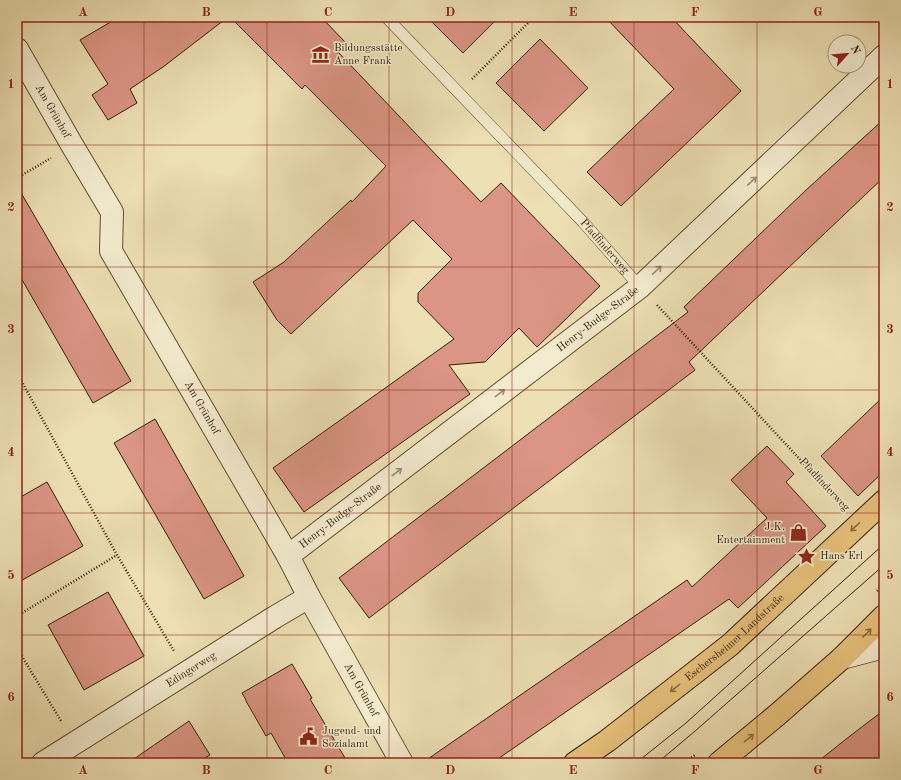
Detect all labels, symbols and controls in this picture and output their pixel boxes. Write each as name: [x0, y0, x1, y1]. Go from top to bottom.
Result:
text: A: [78, 6, 88, 19]
text: B: [201, 6, 211, 19]
text: C: [324, 6, 332, 19]
text: D: [445, 6, 455, 19]
text: E: [569, 6, 578, 19]
text: F: [691, 6, 700, 19]
text: G: [813, 6, 823, 19]
north arrow: [827, 34, 867, 74]
place label: Bildungsstätte Anne Frank: [334, 43, 403, 67]
museum icon: Bildungsstätte Anne Frank: [311, 44, 331, 64]
text: N: [848, 44, 862, 57]
text: 1: [7, 78, 15, 91]
text: 1: [886, 78, 894, 91]
street label: Am Grünhof: [33, 83, 73, 140]
one-way arrow: [746, 177, 756, 186]
text: 2: [7, 201, 15, 214]
text: 2: [886, 201, 894, 214]
street label: Pfadfinderweg: [578, 217, 631, 276]
one-way arrow: [652, 265, 662, 275]
street label: Henry-Budge-Straße: [555, 284, 641, 354]
text: 3: [7, 323, 15, 336]
text: 3: [886, 323, 894, 336]
street label: Am Grünhof: [182, 379, 222, 437]
one-way arrow: [494, 389, 505, 398]
text: 4: [7, 446, 15, 459]
text: 4: [886, 446, 894, 459]
street label: Pfadfinderweg: [797, 456, 851, 514]
one-way arrow: [391, 468, 402, 477]
street label: Henry-Budge-Straße: [297, 481, 383, 551]
place label: J.K. Entertainment: [716, 522, 785, 546]
shop icon: J.K. Entertainment: [788, 523, 808, 543]
one-way arrow: [850, 523, 861, 532]
place icon: Hans Erl: [797, 546, 817, 566]
place label: Hans Erl: [820, 551, 863, 562]
text: 5: [7, 569, 15, 582]
text: 5: [886, 569, 894, 582]
street label: Eschersheimer Landstraße: [683, 592, 786, 683]
one-way arrow: [862, 628, 872, 638]
street label: Edingerweg: [164, 650, 218, 690]
street label: Am Grünhof: [342, 661, 381, 719]
one-way arrow: [669, 683, 680, 692]
text: 6: [7, 691, 15, 704]
text: 6: [886, 691, 894, 704]
place label: Jugend- und Sozialamt: [322, 726, 381, 750]
public building icon: Jugend- und Sozialamt: [299, 727, 319, 747]
one-way arrow: [744, 734, 755, 743]
text: A: [78, 764, 88, 777]
text: B: [201, 764, 211, 777]
text: C: [324, 764, 332, 777]
text: D: [445, 764, 455, 777]
text: E: [569, 764, 578, 777]
text: F: [691, 764, 700, 777]
text: G: [813, 764, 823, 777]

